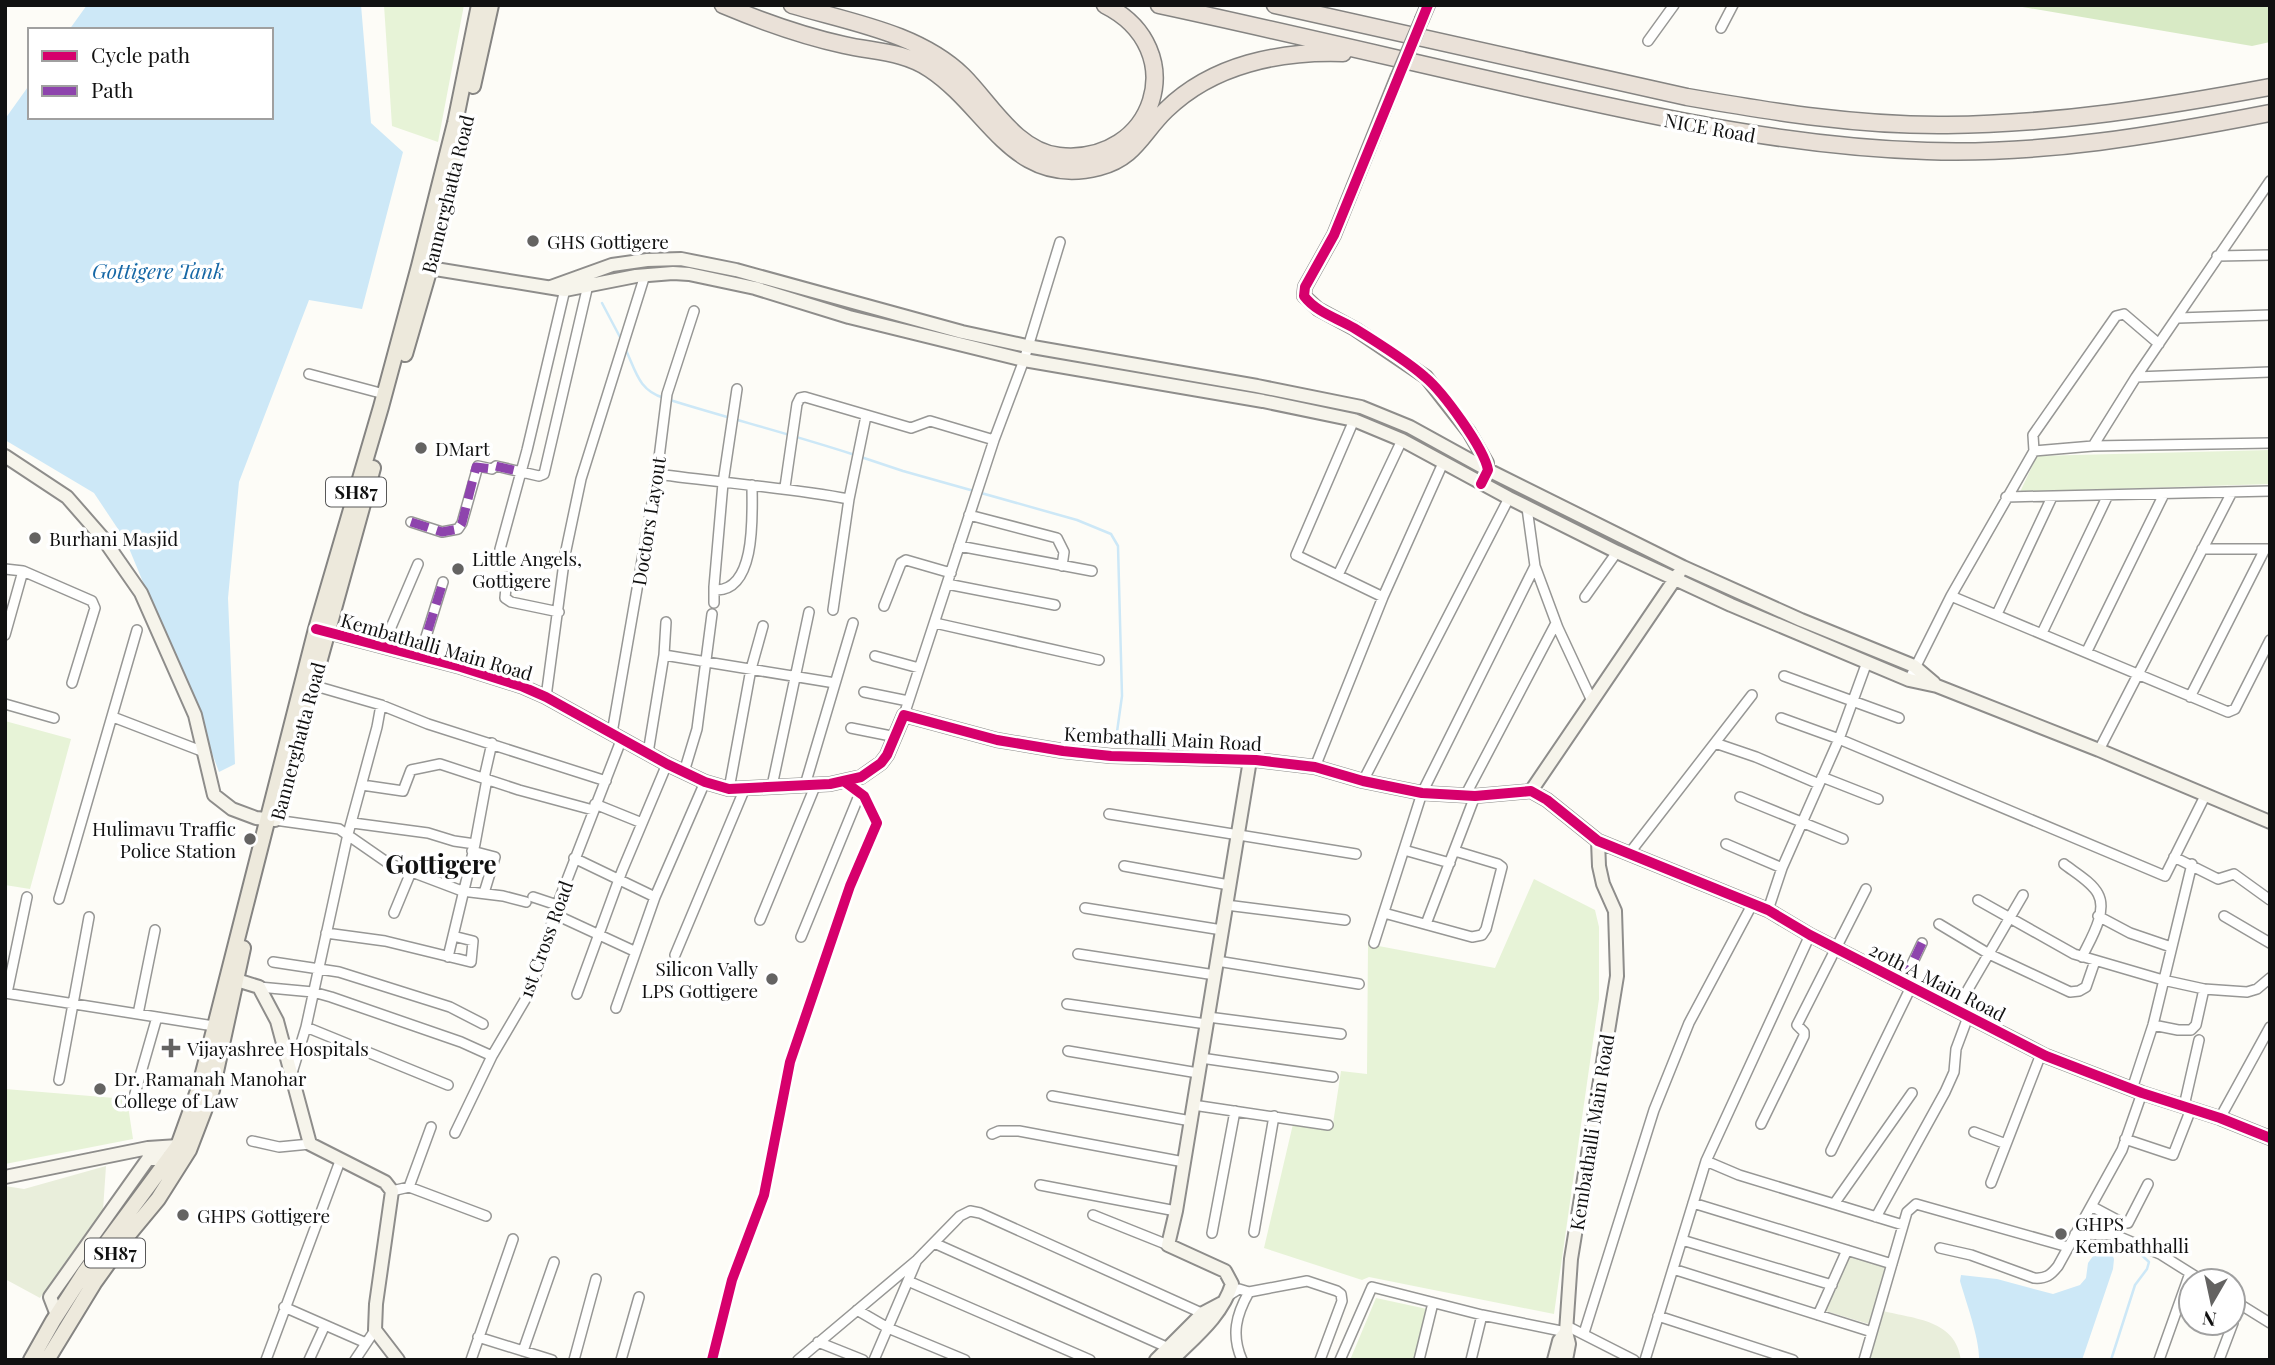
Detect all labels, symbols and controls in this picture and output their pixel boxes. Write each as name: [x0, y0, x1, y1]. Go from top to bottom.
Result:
legend: [28, 28, 273, 119]
text: Cycle path: [91, 40, 191, 68]
text: Path: [91, 75, 134, 103]
street label: NICE Road: [1662, 106, 1758, 148]
street label: Bannerghatta Road: [415, 112, 479, 276]
place label: GHS Gottigere: [547, 228, 669, 254]
marker: GHS Gottigere: [525, 233, 541, 249]
water label: Gottigere Tank: [92, 256, 224, 284]
place label: DMart: [435, 435, 490, 461]
marker: DMart: [413, 440, 429, 456]
street label: Doctors Layout: [625, 454, 671, 587]
road number: SH87: [326, 478, 386, 506]
place label: Burhani Masjid: [49, 525, 178, 551]
marker: Burhani Masjid: [27, 530, 43, 546]
place label: Little Angels, Gottigere: [472, 545, 582, 593]
marker: Little Angels, Gottigere: [450, 561, 466, 577]
street label: Kembathalli Main Road: [338, 606, 536, 686]
street label: Bannerghatta Road: [263, 659, 331, 823]
street label: Kembathalli Main Road: [1063, 720, 1263, 756]
place label: Hulimavu Traffic Police Station: [92, 815, 237, 863]
marker: Hulimavu Traffic Police Station: [242, 831, 258, 847]
district label: Gottigere: [385, 846, 497, 881]
street label: 1st Cross Road: [512, 877, 578, 1001]
street label: 20th A Main Road: [1865, 935, 2011, 1027]
place label: Silicon Vally LPS Gottigere: [642, 955, 758, 1003]
marker: Silicon Vally LPS Gottigere: [764, 971, 780, 987]
street label: Kembathalli Main Road: [1563, 1032, 1619, 1232]
place label: Vijayashree Hospitals: [186, 1035, 369, 1061]
marker: Vijayashree Hospitals: [161, 1038, 181, 1058]
place label: Dr. Ramanah Manohar College of Law: [114, 1065, 307, 1113]
marker: Dr. Ramanah Manohar College of Law: [92, 1081, 108, 1097]
place label: GHPS Gottigere: [197, 1202, 330, 1228]
marker: GHPS Gottigere: [175, 1207, 191, 1223]
place label: GHPS Kembathhalli: [2075, 1210, 2189, 1258]
marker: GHPS Kembathhalli: [2053, 1226, 2069, 1242]
road number: SH87: [85, 1238, 145, 1268]
north arrow: [2177, 1267, 2247, 1337]
text: N: [2200, 1306, 2218, 1334]

